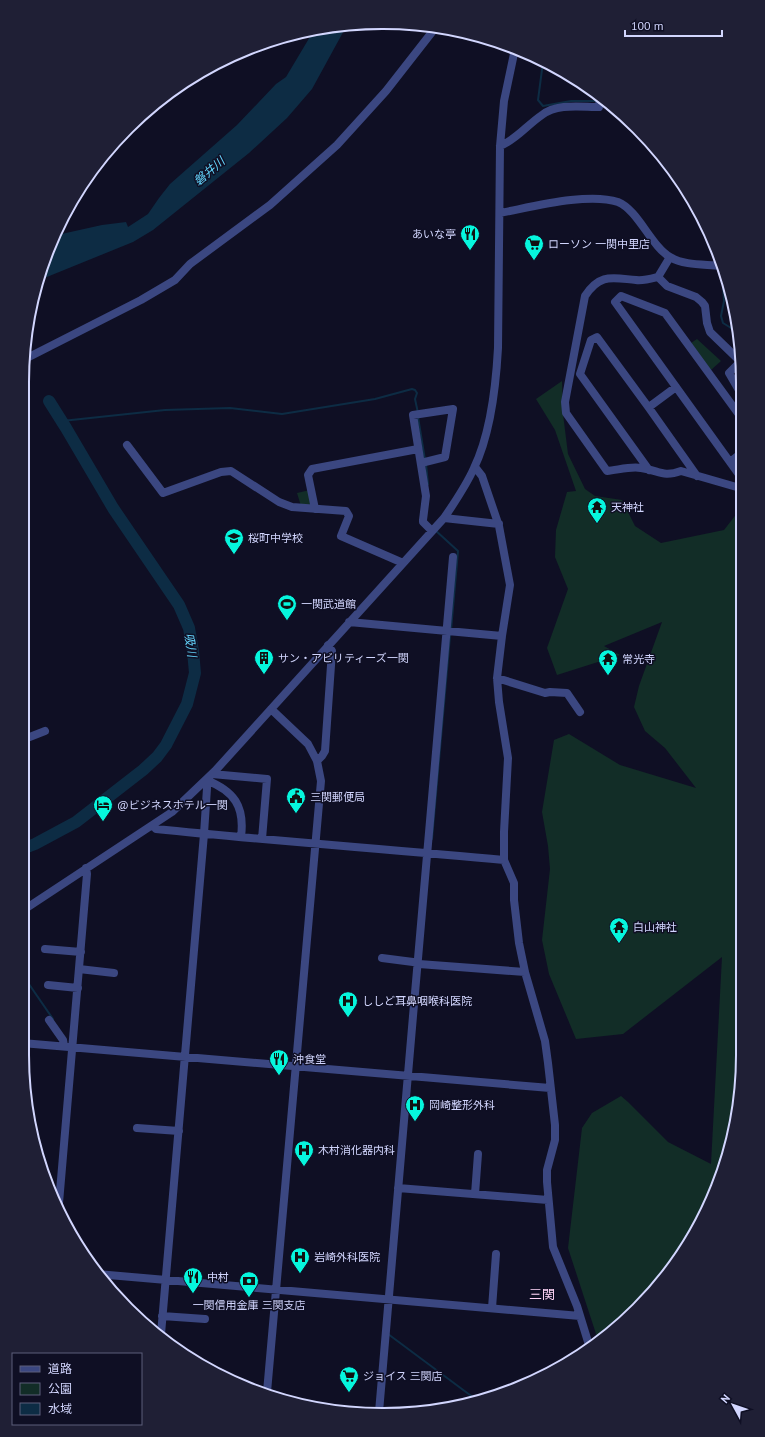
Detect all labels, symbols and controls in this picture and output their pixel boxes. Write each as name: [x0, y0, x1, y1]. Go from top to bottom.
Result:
scale bar: [625, 12, 722, 38]
text: 100 m: [631, 18, 664, 33]
water label: 磐井川: [190, 152, 229, 188]
restaurant icon: あいな亭: [459, 223, 481, 251]
place label: あいな亭: [412, 227, 456, 241]
supermarket icon: ローソン 一関中里店: [523, 233, 545, 261]
place label: ローソン 一関中里店: [548, 237, 650, 251]
temple icon: 天神社: [586, 496, 608, 524]
place label: 天神社: [611, 500, 644, 514]
school or university icon: 桜町中学校: [223, 527, 245, 555]
place label: 桜町中学校: [248, 531, 303, 545]
sports icon: 一関武道館: [276, 593, 298, 621]
place label: 一関武道館: [301, 597, 356, 611]
water label: 吸川: [182, 632, 200, 660]
building icon: サン・アビリティーズ一関: [253, 647, 275, 675]
temple icon: 常光寺: [597, 648, 619, 676]
place label: サン・アビリティーズ一関: [278, 651, 409, 665]
place label: 常光寺: [622, 652, 655, 666]
public building icon: 三関郵便局: [285, 786, 307, 814]
place label: 三関郵便局: [310, 790, 365, 804]
hotel icon: @ビジネスホテル一関: [92, 794, 114, 822]
place label: @ビジネスホテル一関: [117, 798, 228, 812]
temple icon: 白山神社: [608, 916, 630, 944]
place label: 白山神社: [633, 920, 677, 934]
hospital icon: ししど耳鼻咽喉科医院: [337, 990, 359, 1018]
place label: ししど耳鼻咽喉科医院: [362, 994, 472, 1008]
restaurant icon: 沖食堂: [268, 1048, 290, 1076]
place label: 沖食堂: [293, 1052, 326, 1066]
hospital icon: 岡崎整形外科: [404, 1094, 426, 1122]
place label: 岡崎整形外科: [429, 1098, 495, 1112]
hospital icon: 木村消化器内科: [293, 1139, 315, 1167]
place label: 木村消化器内科: [318, 1143, 395, 1157]
hospital icon: 岩崎外科医院: [289, 1246, 311, 1274]
place label: 岩崎外科医院: [314, 1250, 380, 1264]
restaurant icon: 中村: [182, 1266, 204, 1294]
place label: 中村: [207, 1270, 229, 1284]
bank icon: 一関信用金庫 三関支店: [238, 1270, 260, 1298]
district label: 三関: [529, 1286, 555, 1303]
place label: 一関信用金庫 三関支店: [193, 1298, 305, 1312]
legend: [12, 1353, 142, 1425]
text: 道路: [48, 1361, 72, 1376]
supermarket icon: ジョイス 三関店: [338, 1365, 360, 1393]
place label: ジョイス 三関店: [363, 1369, 443, 1383]
text: 公園: [48, 1381, 72, 1396]
north arrow: [713, 1385, 753, 1425]
text: N: [718, 1391, 733, 1406]
text: 水域: [48, 1401, 72, 1416]

